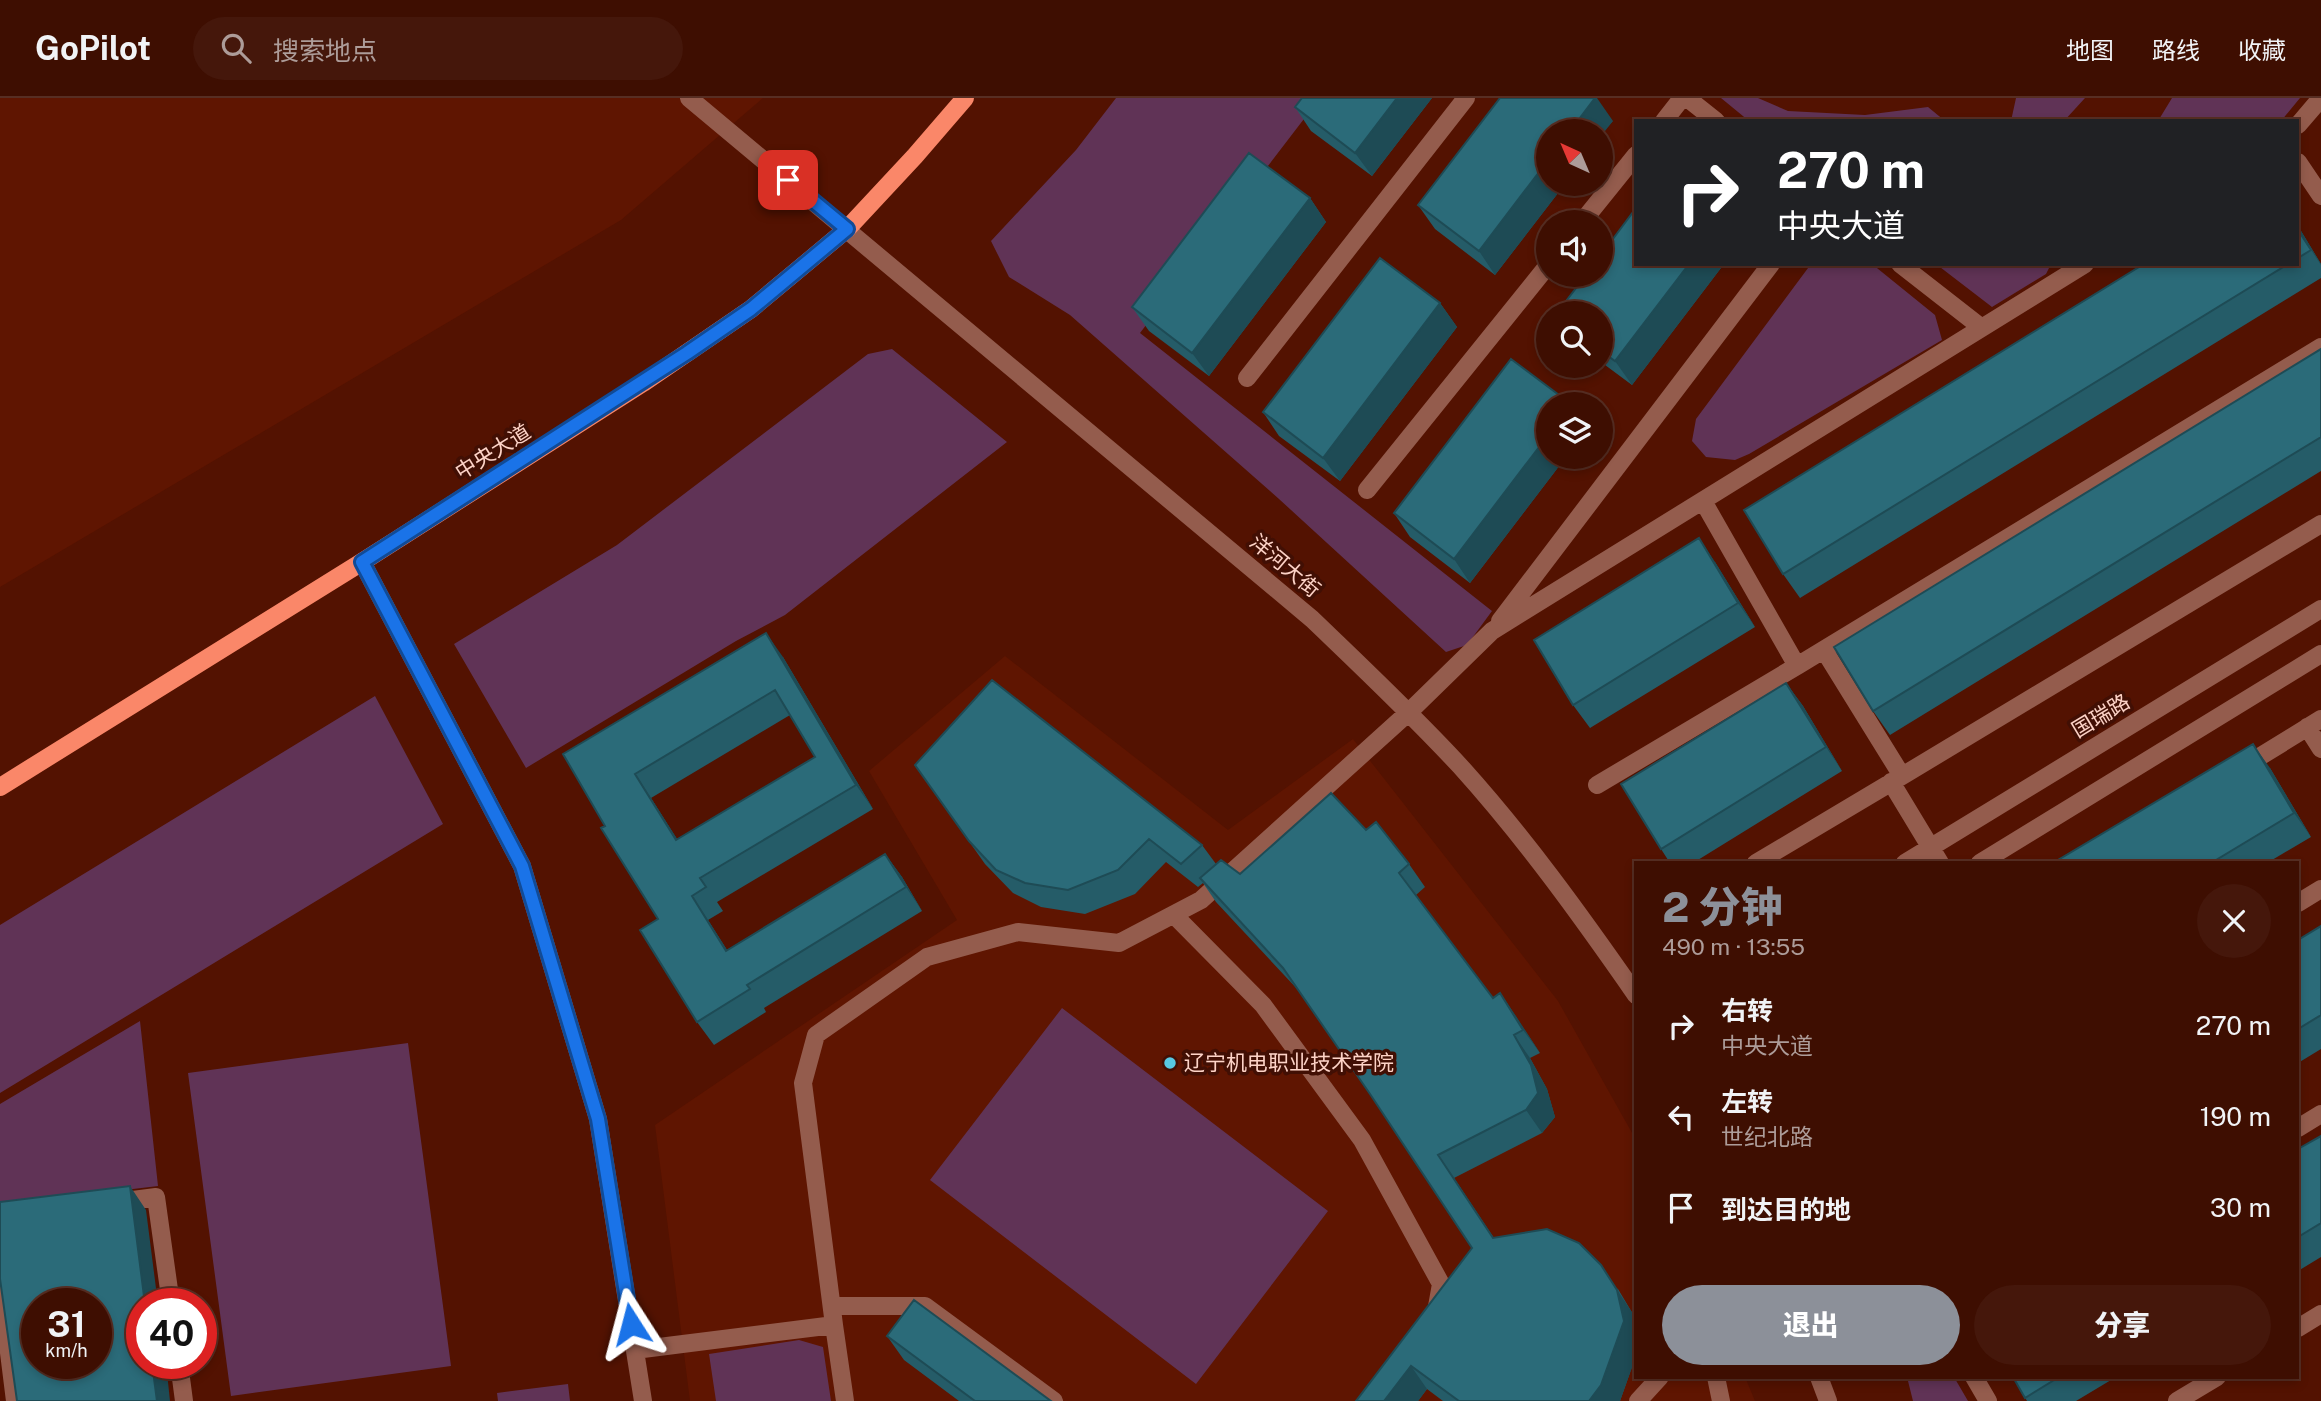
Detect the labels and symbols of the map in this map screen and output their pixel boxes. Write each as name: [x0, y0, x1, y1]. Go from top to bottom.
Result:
north arrow: [1536, 119, 1614, 196]
pin: [758, 150, 818, 210]
street label: 中央大道: [450, 419, 535, 484]
street label: 洋河大街: [1245, 529, 1326, 602]
street label: 国瑞路: [2067, 689, 2134, 743]
place label: 辽宁机电职业技术学院: [1184, 1050, 1394, 1075]
marker: 辽宁机电职业技术学院: [1162, 1055, 1178, 1071]
position arrow: [594, 1287, 668, 1361]
speed limit sign: 40: [126, 1288, 217, 1379]

